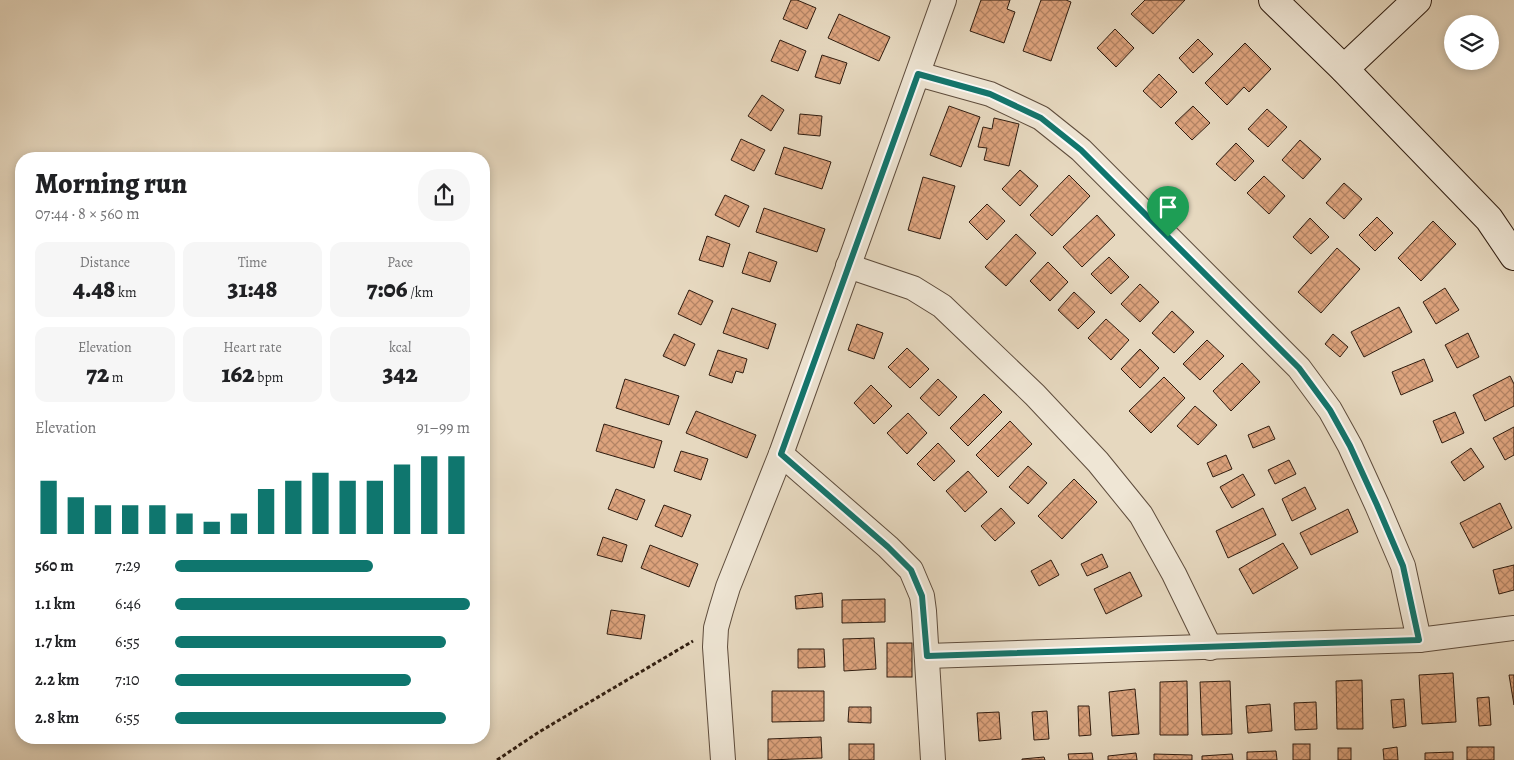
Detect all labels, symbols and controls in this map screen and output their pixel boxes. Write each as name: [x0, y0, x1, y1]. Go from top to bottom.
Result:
map controls: [1444, 15, 1499, 70]
button: layers: [1444, 15, 1499, 70]
text: Morning run: [35, 165, 187, 203]
button: share: [418, 169, 470, 221]
pin: [1147, 186, 1189, 237]
icon: arrive: [1154, 193, 1182, 221]
text: 07:44 · 8 × 560 m: [35, 203, 140, 225]
text: Distance: [80, 253, 130, 272]
text: Time: [238, 253, 267, 272]
text: Pace: [387, 253, 413, 272]
text: 4.48: [73, 272, 115, 306]
text: 31:48: [228, 272, 277, 306]
text: 7:06: [367, 272, 407, 306]
text: km: [115, 283, 137, 302]
text: /km: [407, 283, 433, 302]
text: Elevation: [78, 338, 132, 357]
text: Heart rate: [223, 338, 282, 357]
text: kcal: [389, 338, 411, 357]
text: 72: [86, 357, 109, 391]
text: 162: [221, 357, 255, 391]
text: 342: [383, 357, 418, 391]
text: m: [109, 368, 124, 387]
text: bpm: [255, 368, 284, 387]
text: Elevation: [35, 417, 96, 439]
text: 91–99 m: [416, 417, 470, 439]
text: 560 m: [35, 555, 74, 577]
text: 7:29: [115, 555, 140, 577]
text: 1.1 km: [35, 593, 75, 615]
text: 6:46: [115, 593, 141, 615]
text: 1.7 km: [35, 631, 76, 653]
text: 6:55: [115, 631, 140, 653]
text: 2.2 km: [35, 669, 79, 691]
text: 7:10: [115, 669, 140, 691]
text: 2.8 km: [35, 707, 79, 729]
text: 6:55: [115, 707, 140, 729]

